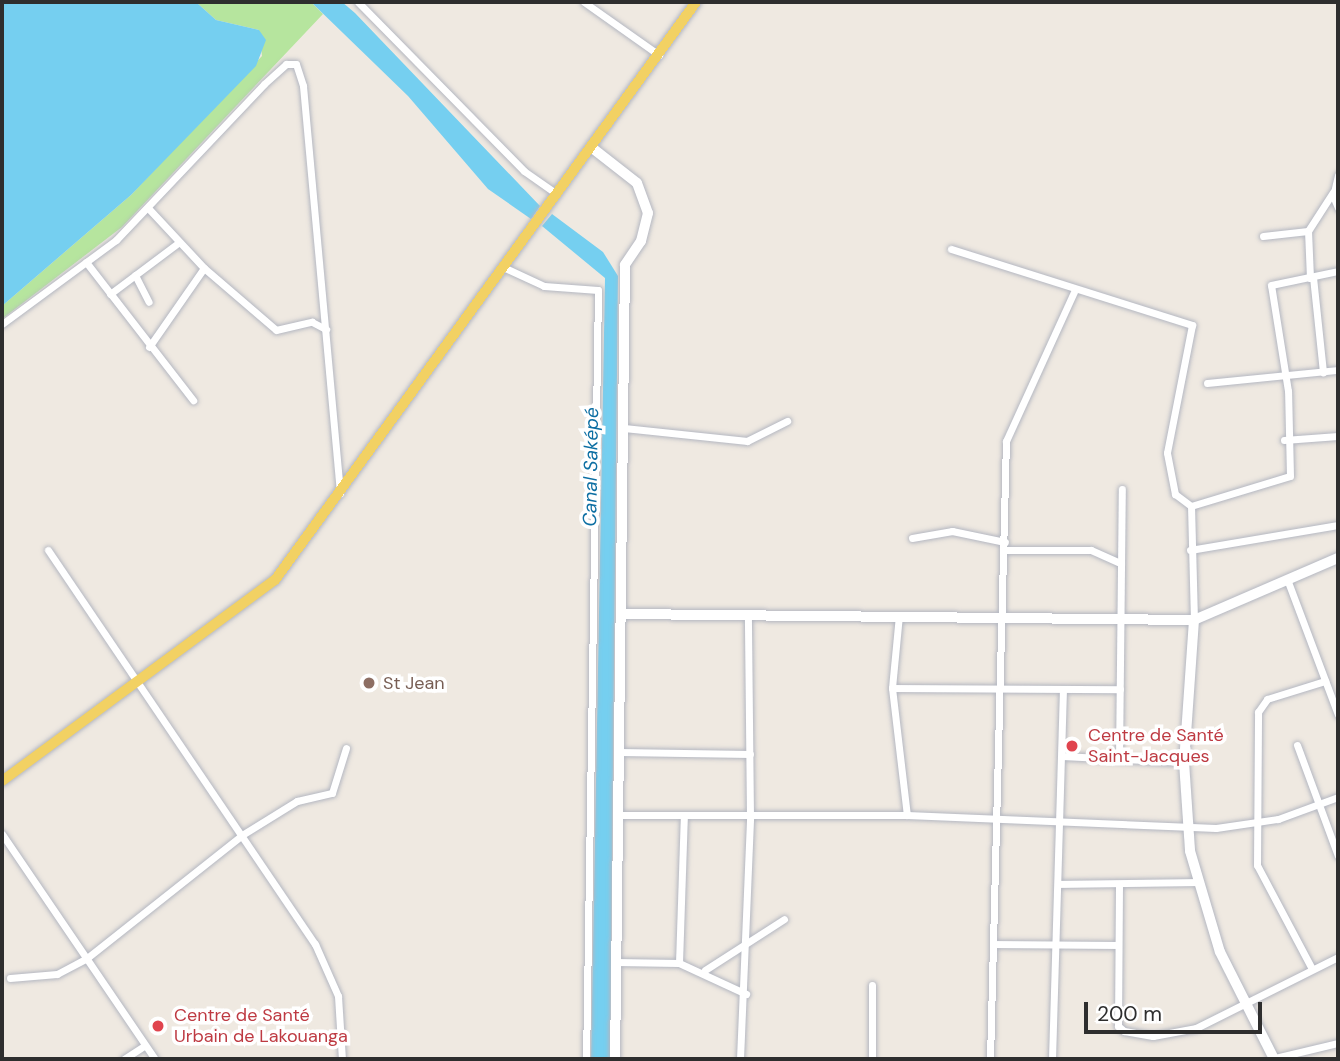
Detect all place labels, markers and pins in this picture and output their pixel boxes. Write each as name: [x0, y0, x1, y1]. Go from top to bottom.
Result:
place label: St Jean: [383, 672, 445, 694]
marker: St Jean: [361, 675, 377, 691]
place label: Centre de Santé Saint-Jacques: [1088, 725, 1224, 768]
marker: Centre de Santé Saint-Jacques: [1062, 736, 1082, 756]
place label: Centre de Santé Urbain de Lakouanga: [174, 1005, 348, 1048]
marker: Centre de Santé Urbain de Lakouanga: [148, 1016, 168, 1036]

